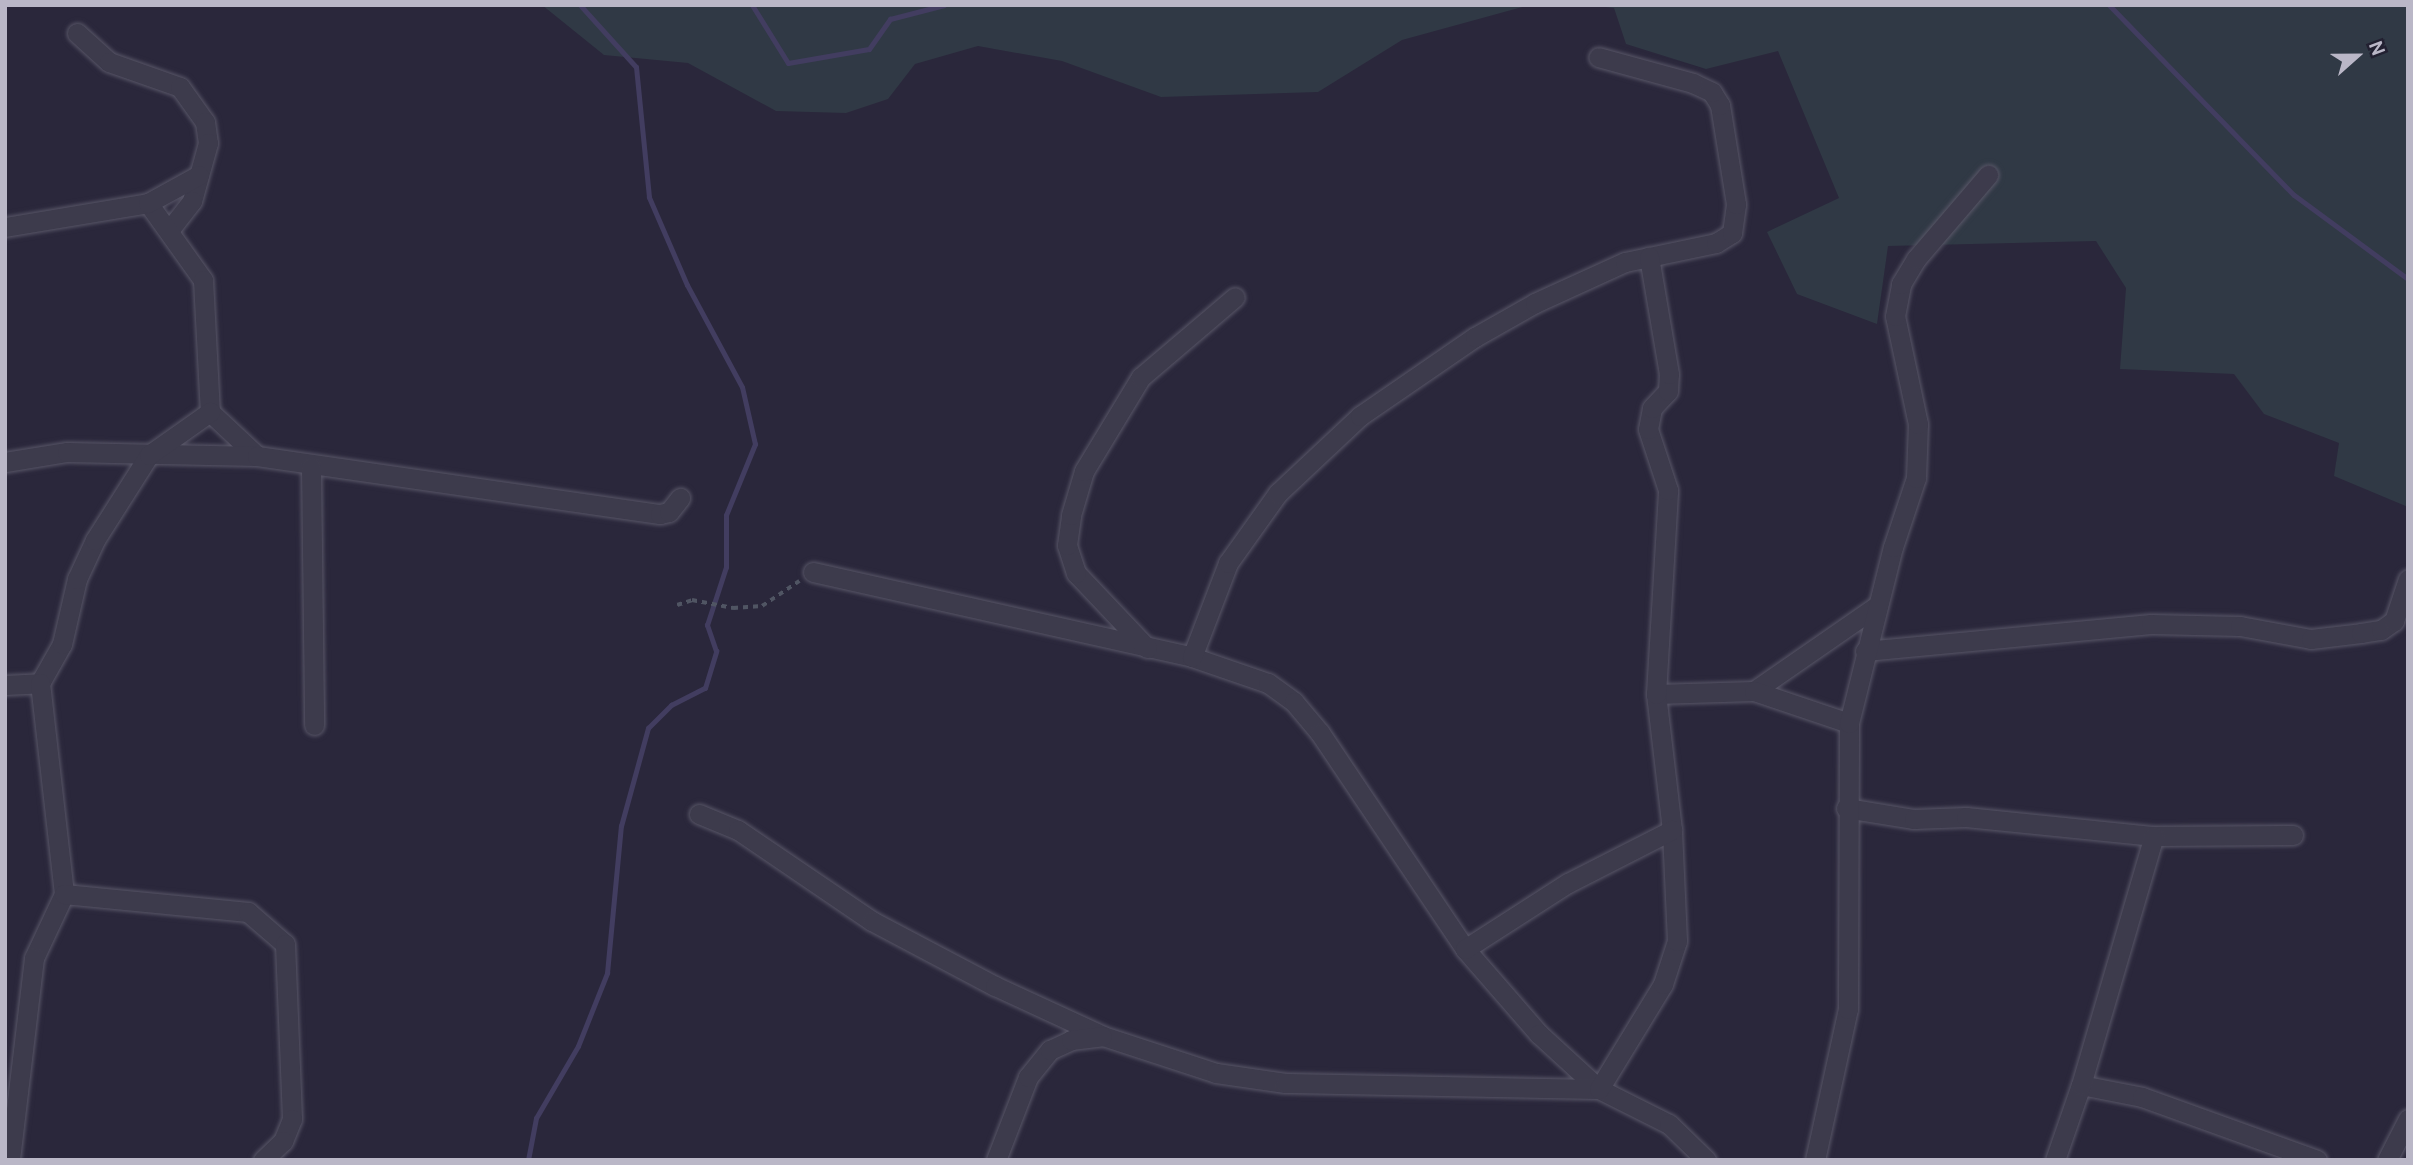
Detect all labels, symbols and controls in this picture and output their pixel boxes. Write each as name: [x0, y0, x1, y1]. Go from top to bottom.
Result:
north arrow: [2322, 21, 2392, 91]
text: N: [2364, 38, 2390, 59]

